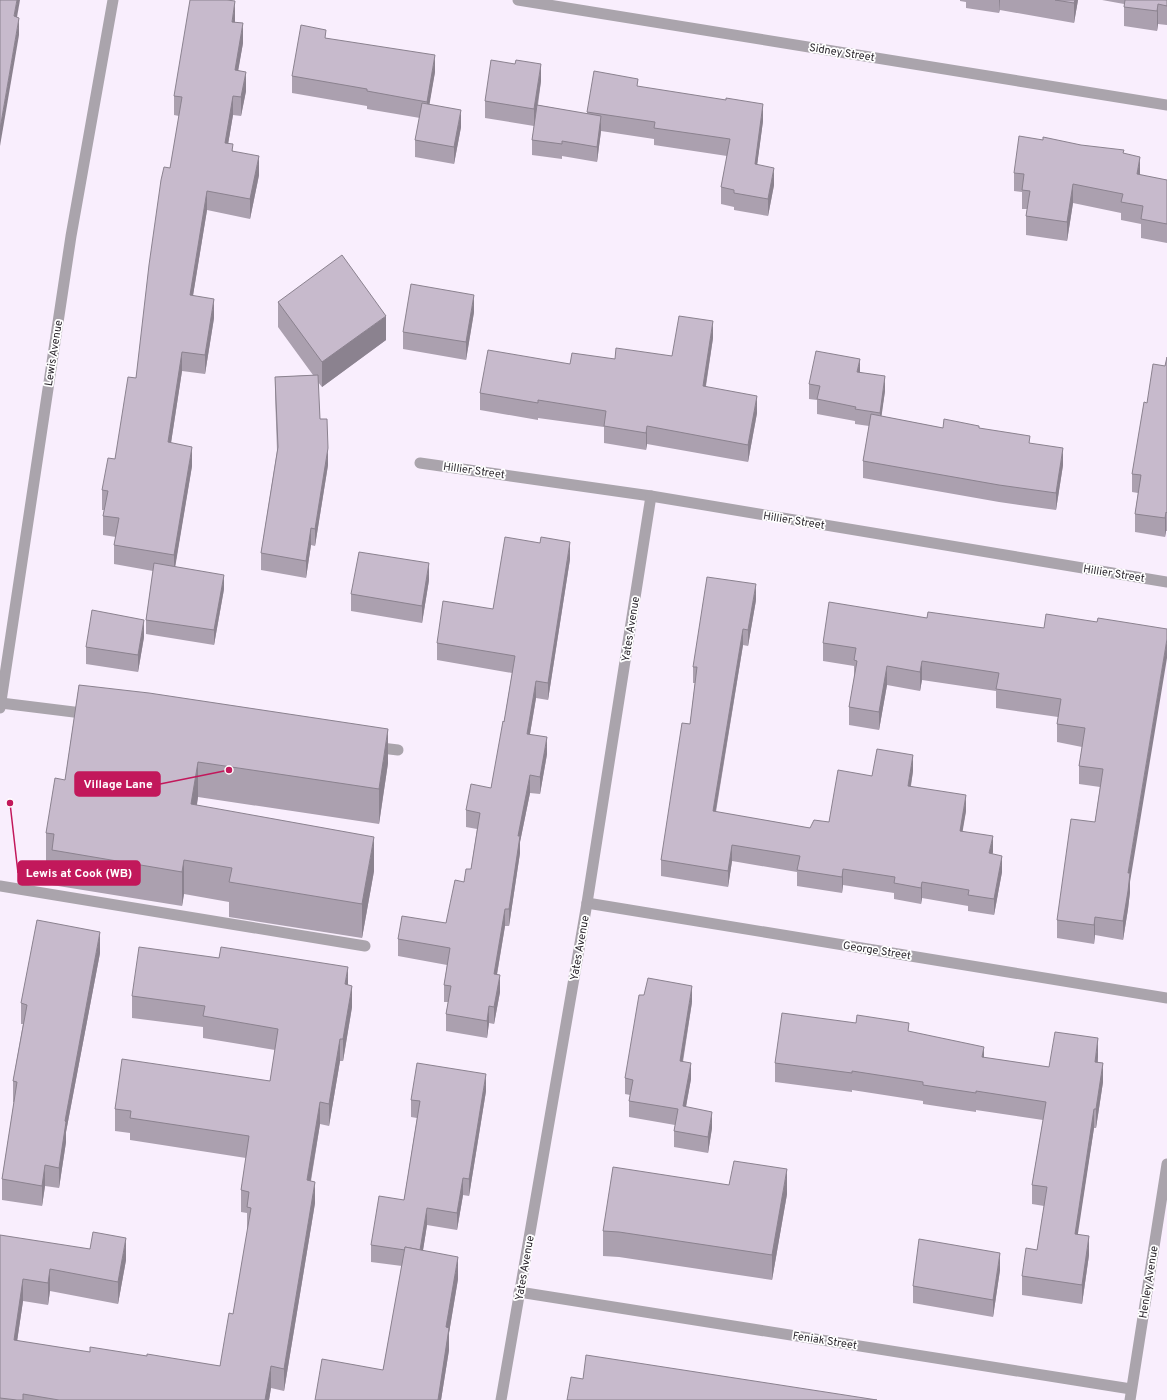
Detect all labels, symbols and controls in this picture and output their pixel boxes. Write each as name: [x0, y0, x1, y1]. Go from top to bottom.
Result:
street label: Sidney Street: [808, 41, 876, 65]
street label: Lewis Avenue: [42, 319, 66, 387]
street label: Hillier Street: [442, 460, 506, 482]
street label: Hillier Street: [762, 509, 826, 533]
street label: Hillier Street: [1082, 562, 1146, 586]
street label: Yates Avenue: [619, 595, 643, 663]
callout: Village Lane: [75, 772, 160, 796]
text: Village Lane: [83, 777, 153, 793]
callout: Lewis at Cook (WB): [18, 861, 140, 885]
text: Lewis at Cook (WB): [26, 866, 132, 882]
street label: Yates Avenue: [567, 914, 593, 982]
street label: George Street: [842, 939, 912, 963]
street label: Yates Avenue: [512, 1234, 538, 1302]
street label: Henley Avenue: [1136, 1245, 1162, 1319]
street label: Feniak Street: [792, 1329, 858, 1353]

